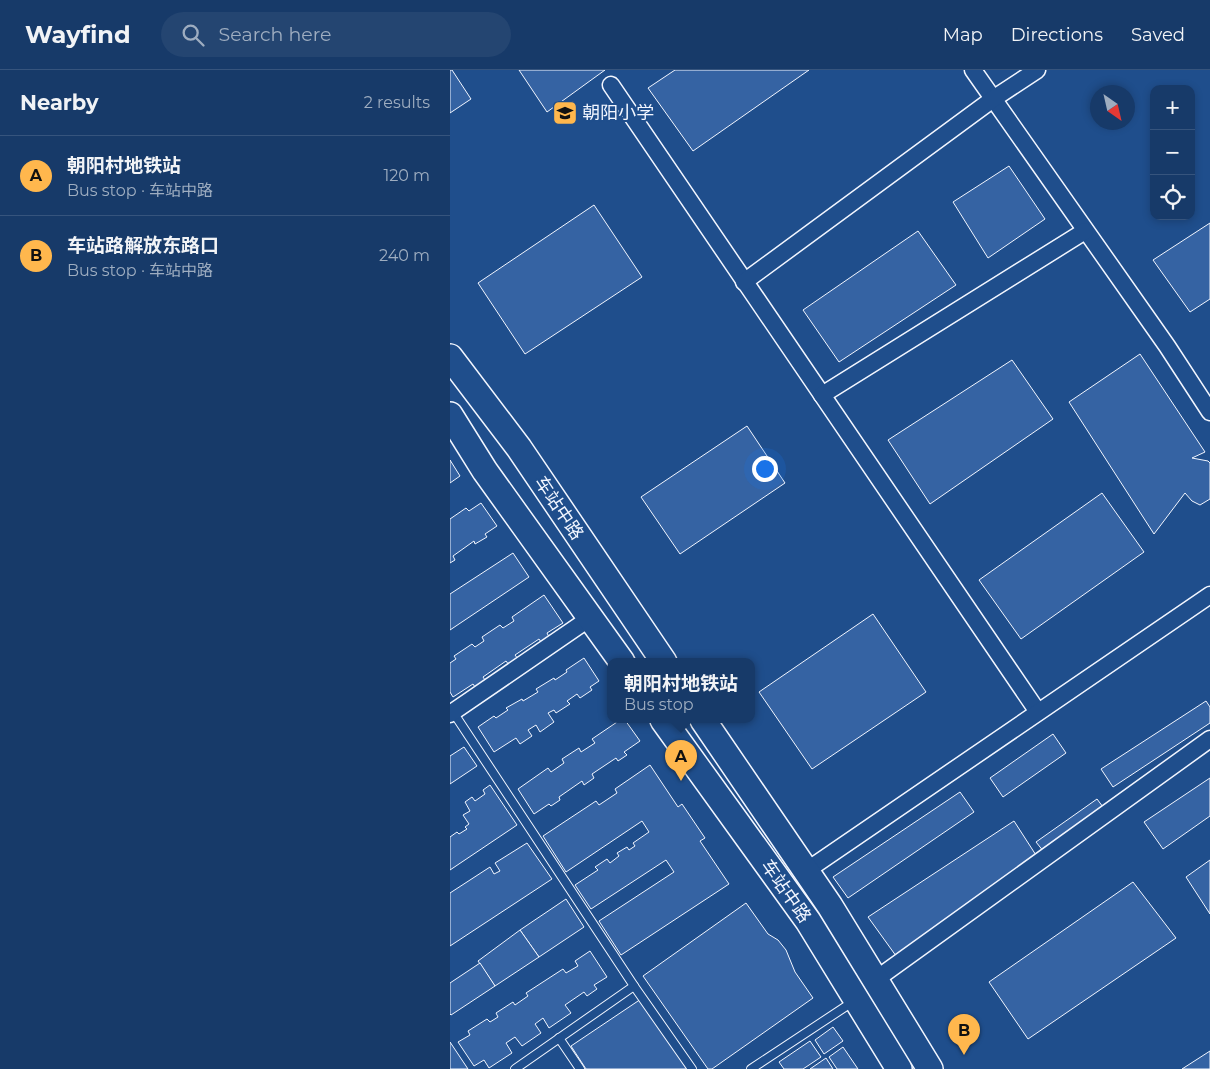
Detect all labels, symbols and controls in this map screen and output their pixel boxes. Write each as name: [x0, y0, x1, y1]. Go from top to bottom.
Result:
search box: [161, 12, 511, 57]
text: Wayfind: [25, 20, 131, 49]
icon: search: [179, 21, 207, 49]
text: Search here: [219, 23, 332, 46]
text: Map: [943, 24, 983, 46]
text: Directions: [1011, 24, 1103, 46]
text: Saved: [1131, 24, 1185, 46]
north arrow: [1090, 85, 1135, 130]
map controls: [1150, 85, 1195, 220]
button: +: [1150, 85, 1195, 130]
text: Nearby: [20, 90, 99, 115]
text: 2 results: [364, 93, 430, 112]
school or university icon: 朝阳小学: [552, 100, 578, 126]
place label: 朝阳小学: [582, 102, 654, 124]
button: −: [1150, 130, 1195, 175]
text: 朝阳村地铁站: [67, 154, 181, 177]
text: A: [30, 166, 42, 185]
text: 120 m: [383, 166, 430, 185]
button: locate: [1150, 175, 1195, 220]
text: Bus stop · 车站中路: [67, 181, 213, 200]
text: 车站路解放东路口: [67, 234, 219, 257]
text: B: [30, 246, 42, 265]
text: 240 m: [379, 246, 430, 265]
text: Bus stop · 车站中路: [67, 261, 213, 280]
your location: [752, 456, 778, 482]
street label: 车站中路: [530, 472, 588, 544]
popup: [607, 658, 755, 723]
text: 朝阳村地铁站: [624, 672, 738, 695]
text: Bus stop: [624, 695, 694, 714]
pin: A: [665, 740, 697, 781]
street label: 车站中路: [756, 855, 816, 927]
pin: B: [948, 1014, 980, 1055]

